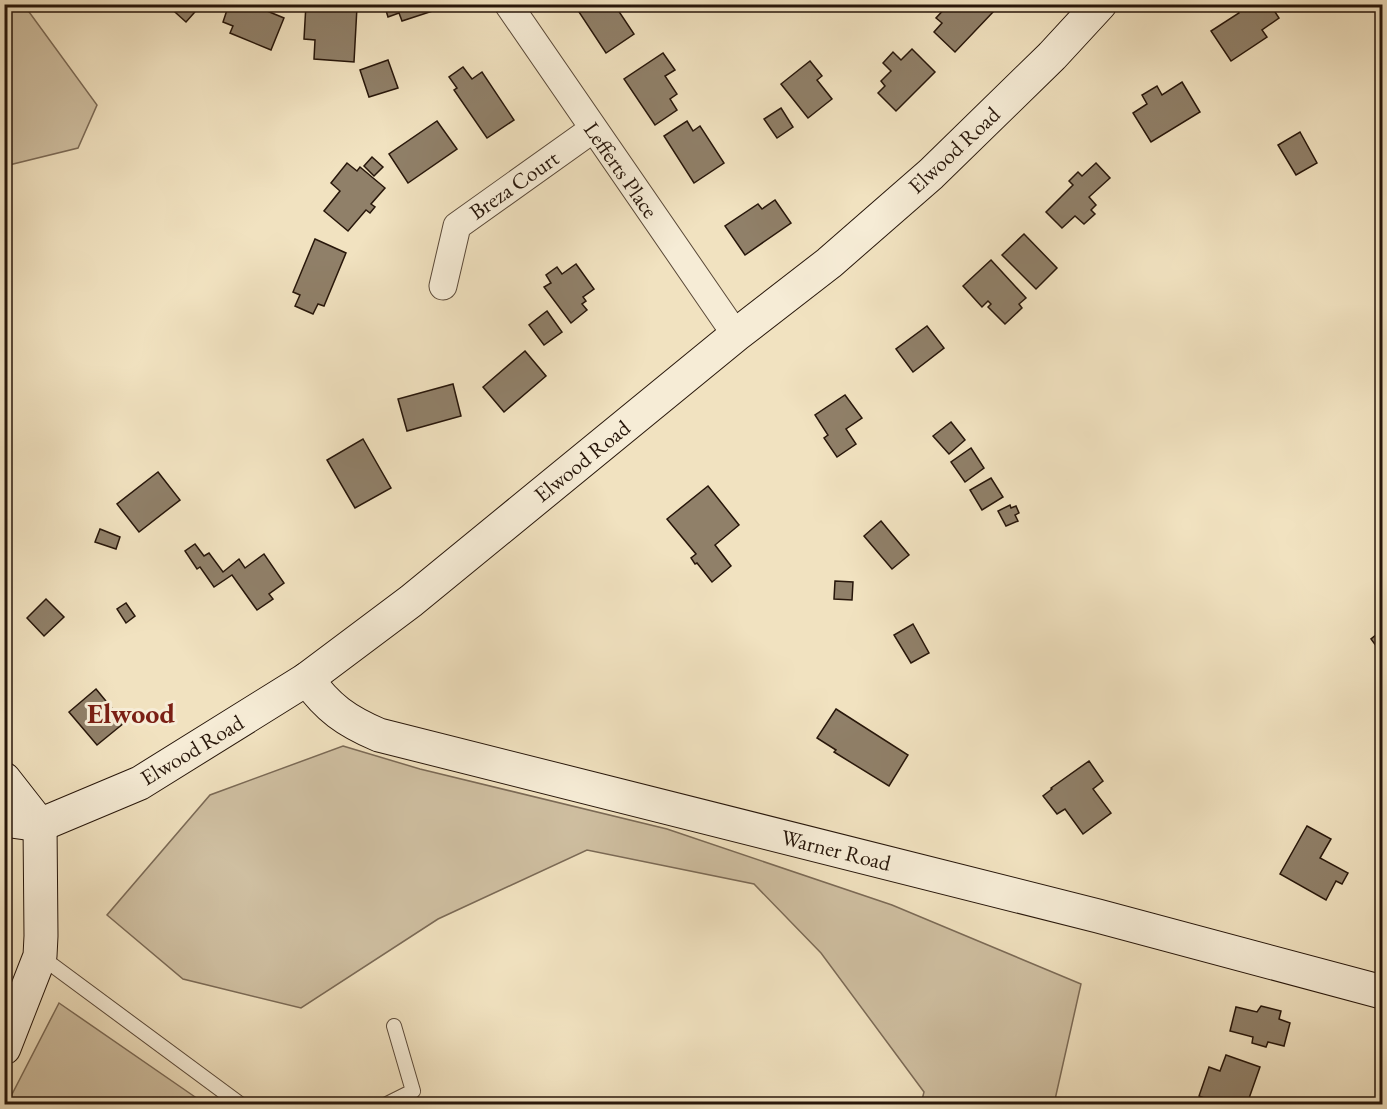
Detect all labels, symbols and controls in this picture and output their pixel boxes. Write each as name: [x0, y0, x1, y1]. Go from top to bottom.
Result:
street label: Elwood Road: [902, 99, 1007, 200]
street label: Lefferts Place: [577, 116, 665, 224]
street label: Breza Court: [464, 144, 564, 226]
street label: Elwood Road: [528, 413, 637, 509]
district label: Elwood: [87, 695, 175, 731]
street label: Elwood Road: [135, 707, 250, 792]
street label: Warner Road: [778, 822, 895, 878]

